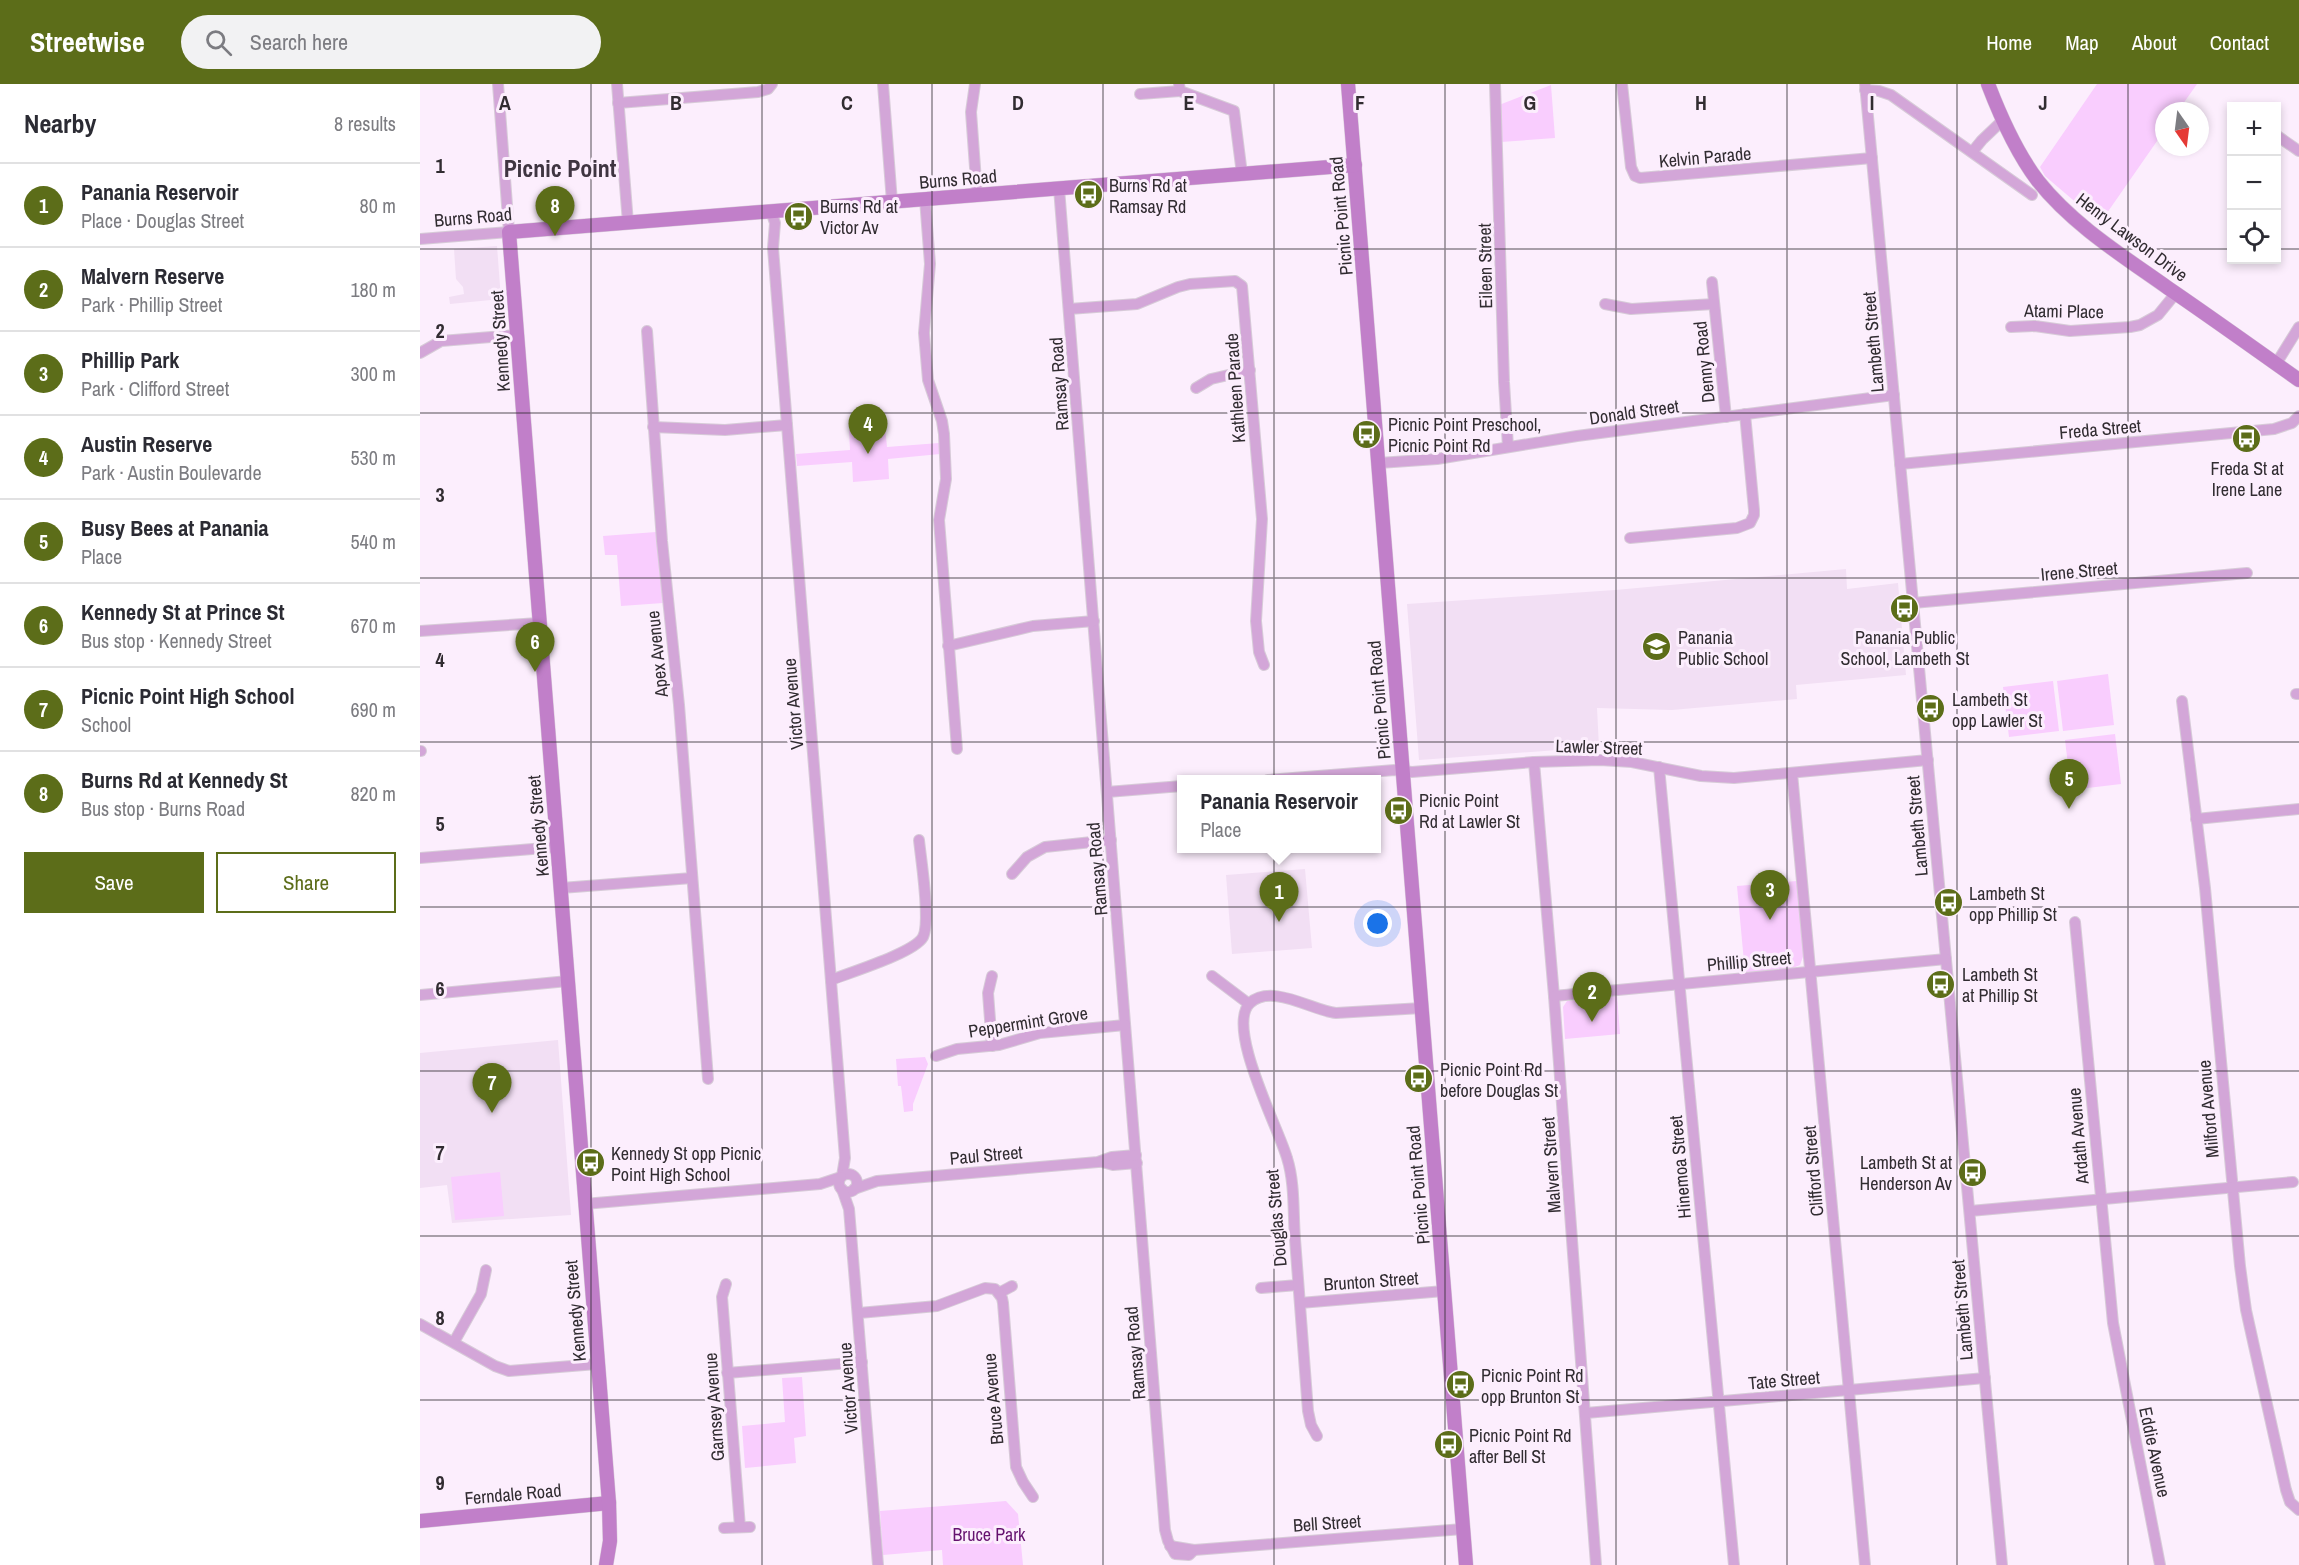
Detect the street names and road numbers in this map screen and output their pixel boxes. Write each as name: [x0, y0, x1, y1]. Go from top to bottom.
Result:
street label: Kelvin Parade: [1658, 141, 1752, 173]
street label: Picnic Point Road: [1323, 156, 1359, 276]
street label: Burns Road: [918, 163, 998, 195]
street label: Henry Lawson Drive: [2071, 187, 2193, 287]
street label: Burns Road: [433, 201, 513, 233]
street label: Eileen Street: [1472, 223, 1498, 309]
street label: Kennedy Street: [484, 289, 516, 393]
street label: Lambeth Street: [1856, 291, 1890, 393]
street label: Atami Place: [2023, 298, 2104, 324]
street label: Denny Road: [1687, 320, 1721, 404]
street label: Kathleen Parade: [1219, 332, 1251, 444]
street label: Ramsay Road: [1043, 336, 1075, 432]
street label: Donald Street: [1588, 393, 1680, 431]
street label: Freda Street: [2058, 413, 2142, 445]
street label: Irene Street: [2039, 555, 2119, 587]
street label: Apex Avenue: [640, 610, 674, 699]
street label: Picnic Point Road: [1361, 640, 1397, 760]
street label: Victor Avenue: [777, 657, 809, 751]
street label: Lawler Street: [1555, 733, 1643, 761]
street label: Kennedy Street: [521, 774, 555, 878]
street label: Lambeth Street: [1900, 775, 1934, 877]
street label: Ramsay Road: [1080, 821, 1114, 917]
street label: Phillip Street: [1706, 945, 1792, 977]
street label: Peppermint Grove: [966, 1000, 1090, 1044]
street label: Milford Avenue: [2191, 1059, 2225, 1159]
street label: Ardath Avenue: [2061, 1087, 2095, 1186]
street label: Hinemoa Street: [1663, 1114, 1697, 1220]
street label: Malvern Street: [1535, 1116, 1567, 1214]
street label: Picnic Point Road: [1400, 1125, 1436, 1245]
street label: Clifford Street: [1797, 1125, 1829, 1217]
street label: Paul Street: [949, 1139, 1023, 1171]
street label: Douglas Street: [1259, 1168, 1293, 1268]
street label: Kennedy Street: [558, 1259, 592, 1363]
street label: Lambeth Street: [1945, 1259, 1979, 1361]
street label: Brunton Street: [1323, 1265, 1419, 1297]
street label: Ramsay Road: [1118, 1305, 1152, 1401]
street label: Victor Avenue: [832, 1342, 864, 1434]
street label: Garnsey Avenue: [698, 1352, 730, 1462]
street label: Bruce Avenue: [977, 1352, 1009, 1446]
street label: Tate Street: [1747, 1364, 1821, 1396]
street label: Eddie Avenue: [2133, 1405, 2177, 1499]
street label: Ferndale Road: [464, 1477, 562, 1511]
street label: Bell Street: [1292, 1508, 1362, 1538]

